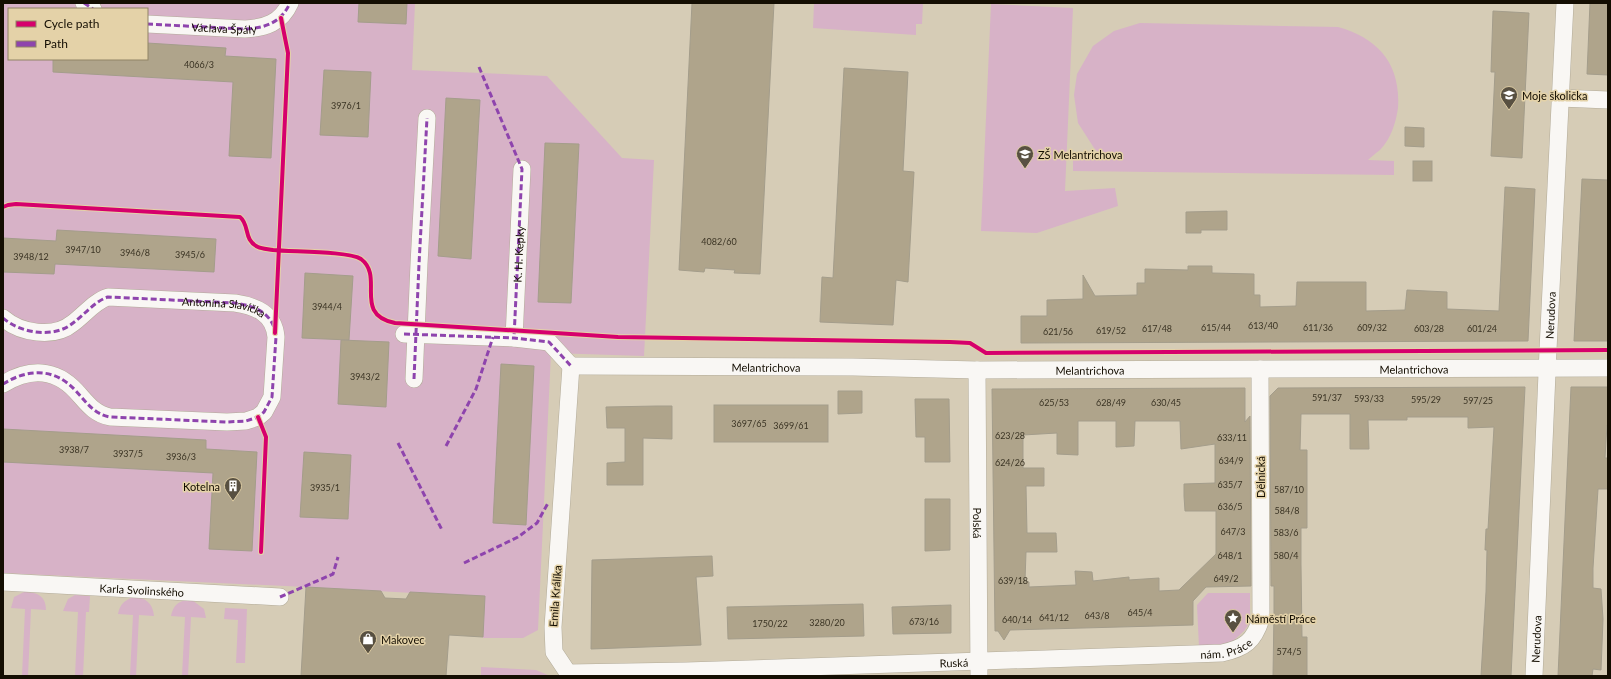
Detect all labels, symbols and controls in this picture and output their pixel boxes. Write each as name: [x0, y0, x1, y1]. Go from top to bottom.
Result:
legend: [8, 8, 148, 60]
text: Cycle path: [44, 16, 99, 31]
street label: Václava Špály: [191, 20, 258, 36]
text: Path: [44, 36, 68, 51]
house number: 4066/3: [184, 59, 214, 70]
school or university icon: Moje školička: [1499, 85, 1519, 110]
place label: Moje školička: [1522, 89, 1587, 102]
house number: 3976/1: [331, 100, 361, 111]
school or university icon: ZŠ Melantrichova: [1015, 144, 1035, 169]
place label: ZŠ Melantrichova: [1038, 148, 1122, 161]
street label: K. H. Kepky: [510, 225, 526, 283]
house number: 4082/60: [701, 236, 737, 247]
house number: 3947/10: [65, 244, 101, 255]
house number: 3946/8: [120, 247, 150, 258]
house number: 3945/6: [175, 249, 205, 260]
house number: 3948/12: [13, 251, 49, 262]
street label: Nerudova: [1542, 291, 1557, 339]
street label: Antonína Slavíčka: [182, 294, 269, 319]
house number: 3944/4: [312, 301, 342, 312]
house number: 613/40: [1248, 320, 1278, 331]
house number: 615/44: [1201, 322, 1231, 333]
house number: 611/36: [1303, 322, 1333, 333]
house number: 609/32: [1357, 322, 1387, 333]
house number: 617/48: [1142, 323, 1172, 334]
house number: 603/28: [1414, 323, 1444, 334]
house number: 601/24: [1467, 323, 1497, 334]
house number: 619/52: [1096, 325, 1126, 336]
house number: 621/56: [1043, 326, 1073, 337]
street label: Melantrichova: [731, 360, 801, 373]
street label: Melantrichova: [1379, 362, 1449, 375]
street label: Melantrichova: [1055, 363, 1125, 376]
house number: 3943/2: [350, 371, 380, 382]
house number: 591/37: [1312, 392, 1342, 403]
house number: 593/33: [1354, 393, 1384, 404]
house number: 595/29: [1411, 394, 1441, 405]
house number: 597/25: [1463, 395, 1493, 406]
house number: 625/53: [1039, 397, 1069, 408]
house number: 628/49: [1096, 397, 1126, 408]
house number: 630/45: [1151, 397, 1181, 408]
house number: 3697/65: [731, 418, 767, 429]
house number: 3699/61: [773, 420, 809, 431]
house number: 623/28: [995, 430, 1025, 441]
house number: 633/11: [1217, 432, 1247, 443]
house number: 3938/7: [59, 444, 89, 455]
house number: 3937/5: [113, 448, 143, 459]
house number: 3936/3: [166, 451, 196, 462]
house number: 634/9: [1219, 455, 1243, 466]
street label: Dělnická: [1254, 456, 1267, 498]
house number: 624/26: [995, 457, 1025, 468]
building icon: Kotelna: [223, 476, 243, 501]
house number: 635/7: [1218, 479, 1242, 490]
place label: Kotelna: [183, 480, 220, 493]
house number: 3935/1: [310, 482, 340, 493]
house number: 587/10: [1274, 484, 1304, 495]
house number: 636/5: [1218, 501, 1242, 512]
house number: 584/8: [1275, 505, 1299, 516]
street label: Polská: [971, 507, 985, 539]
house number: 647/3: [1221, 526, 1245, 537]
house number: 583/6: [1274, 527, 1298, 538]
house number: 648/1: [1218, 550, 1242, 561]
house number: 580/4: [1274, 550, 1298, 561]
street label: Emila Králíka: [546, 565, 564, 627]
house number: 649/2: [1214, 573, 1238, 584]
house number: 639/18: [998, 575, 1028, 586]
street label: Karla Svolinského: [99, 581, 184, 598]
house number: 645/4: [1128, 607, 1152, 618]
place icon: Náměstí Práce: [1223, 608, 1243, 633]
house number: 643/8: [1085, 610, 1109, 621]
house number: 641/12: [1039, 612, 1069, 623]
place label: Náměstí Práce: [1246, 612, 1316, 625]
house number: 640/14: [1002, 614, 1032, 625]
street label: Nerudova: [1528, 615, 1543, 663]
house number: 673/16: [909, 616, 939, 627]
house number: 3280/20: [809, 617, 845, 628]
house number: 1750/22: [752, 618, 788, 629]
shop icon: Makovec: [358, 629, 378, 654]
place label: Makovec: [381, 633, 424, 646]
street label: nám. Práce: [1200, 635, 1254, 660]
house number: 574/5: [1277, 646, 1301, 657]
street label: Ruská: [939, 655, 968, 669]

